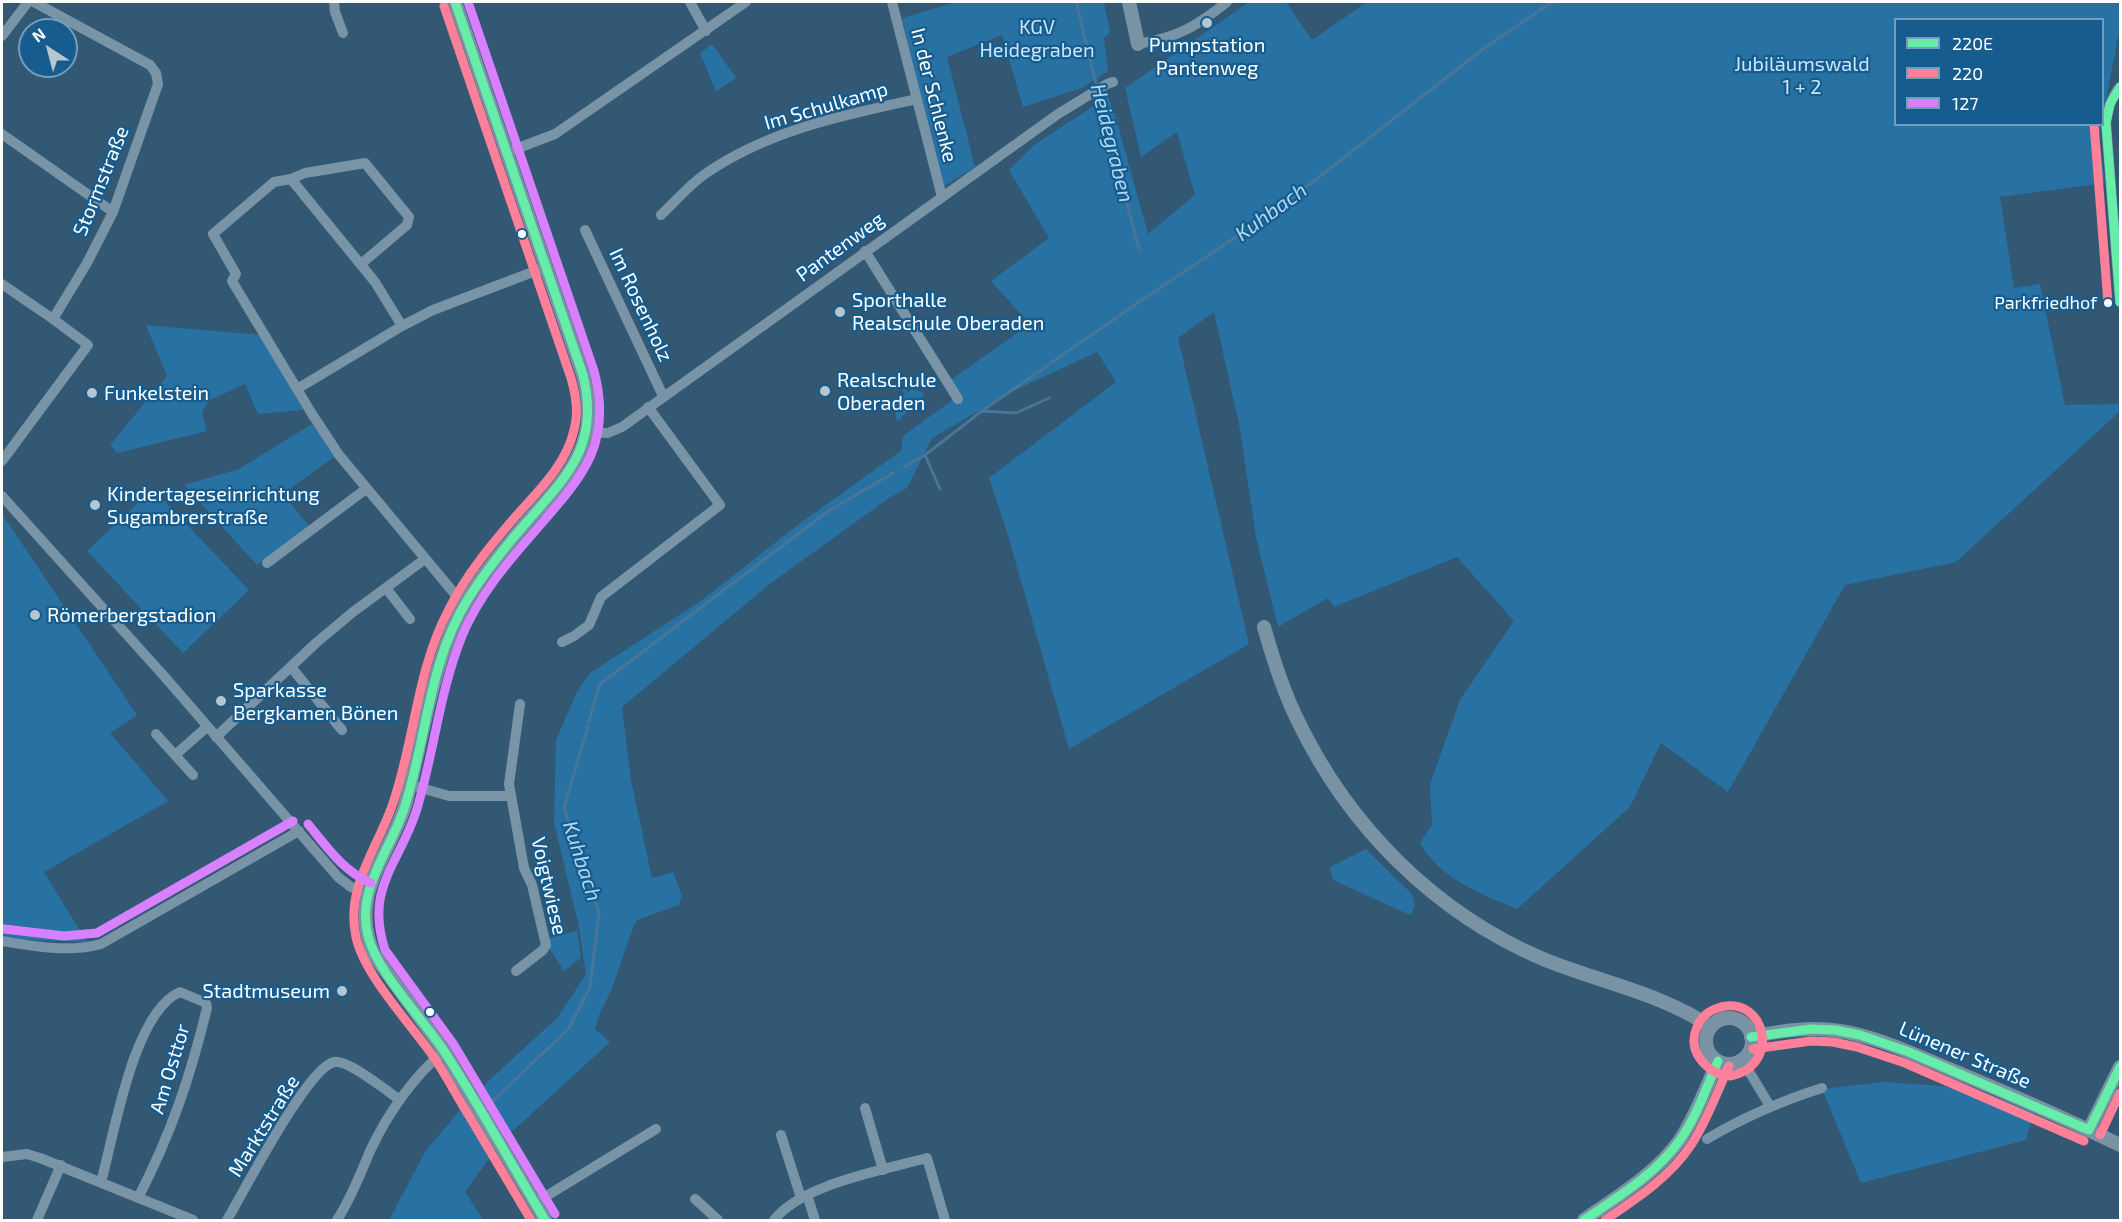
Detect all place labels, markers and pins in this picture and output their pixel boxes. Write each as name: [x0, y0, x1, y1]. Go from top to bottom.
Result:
marker: Pumpstation Pantenweg: [1200, 16, 1214, 30]
place label: Pumpstation Pantenweg: [1149, 33, 1265, 80]
unlabelled marker: [516, 228, 528, 240]
place label: Sporthalle Realschule Oberaden: [852, 288, 1044, 335]
place label: Parkfriedhof: [1994, 292, 2097, 314]
marker: Parkfriedhof: [2102, 297, 2114, 309]
marker: Sporthalle Realschule Oberaden: [833, 305, 847, 319]
place label: Realschule Oberaden: [837, 368, 937, 415]
place label: Funkelstein: [104, 381, 209, 405]
marker: Realschule Oberaden: [818, 384, 832, 398]
marker: Funkelstein: [85, 386, 99, 400]
place label: Kindertageseinrichtung Sugambrerstraße: [107, 482, 320, 529]
marker: Kindertageseinrichtung Sugambrerstraße: [88, 498, 102, 512]
place label: Römerbergstadion: [47, 603, 216, 627]
marker: Römerbergstadion: [28, 608, 42, 622]
place label: Sparkasse Bergkamen Bönen: [233, 678, 398, 725]
marker: Sparkasse Bergkamen Bönen: [214, 694, 228, 708]
place label: Stadtmuseum: [202, 979, 330, 1003]
marker: Stadtmuseum: [335, 984, 349, 998]
unlabelled marker: [424, 1006, 436, 1018]

